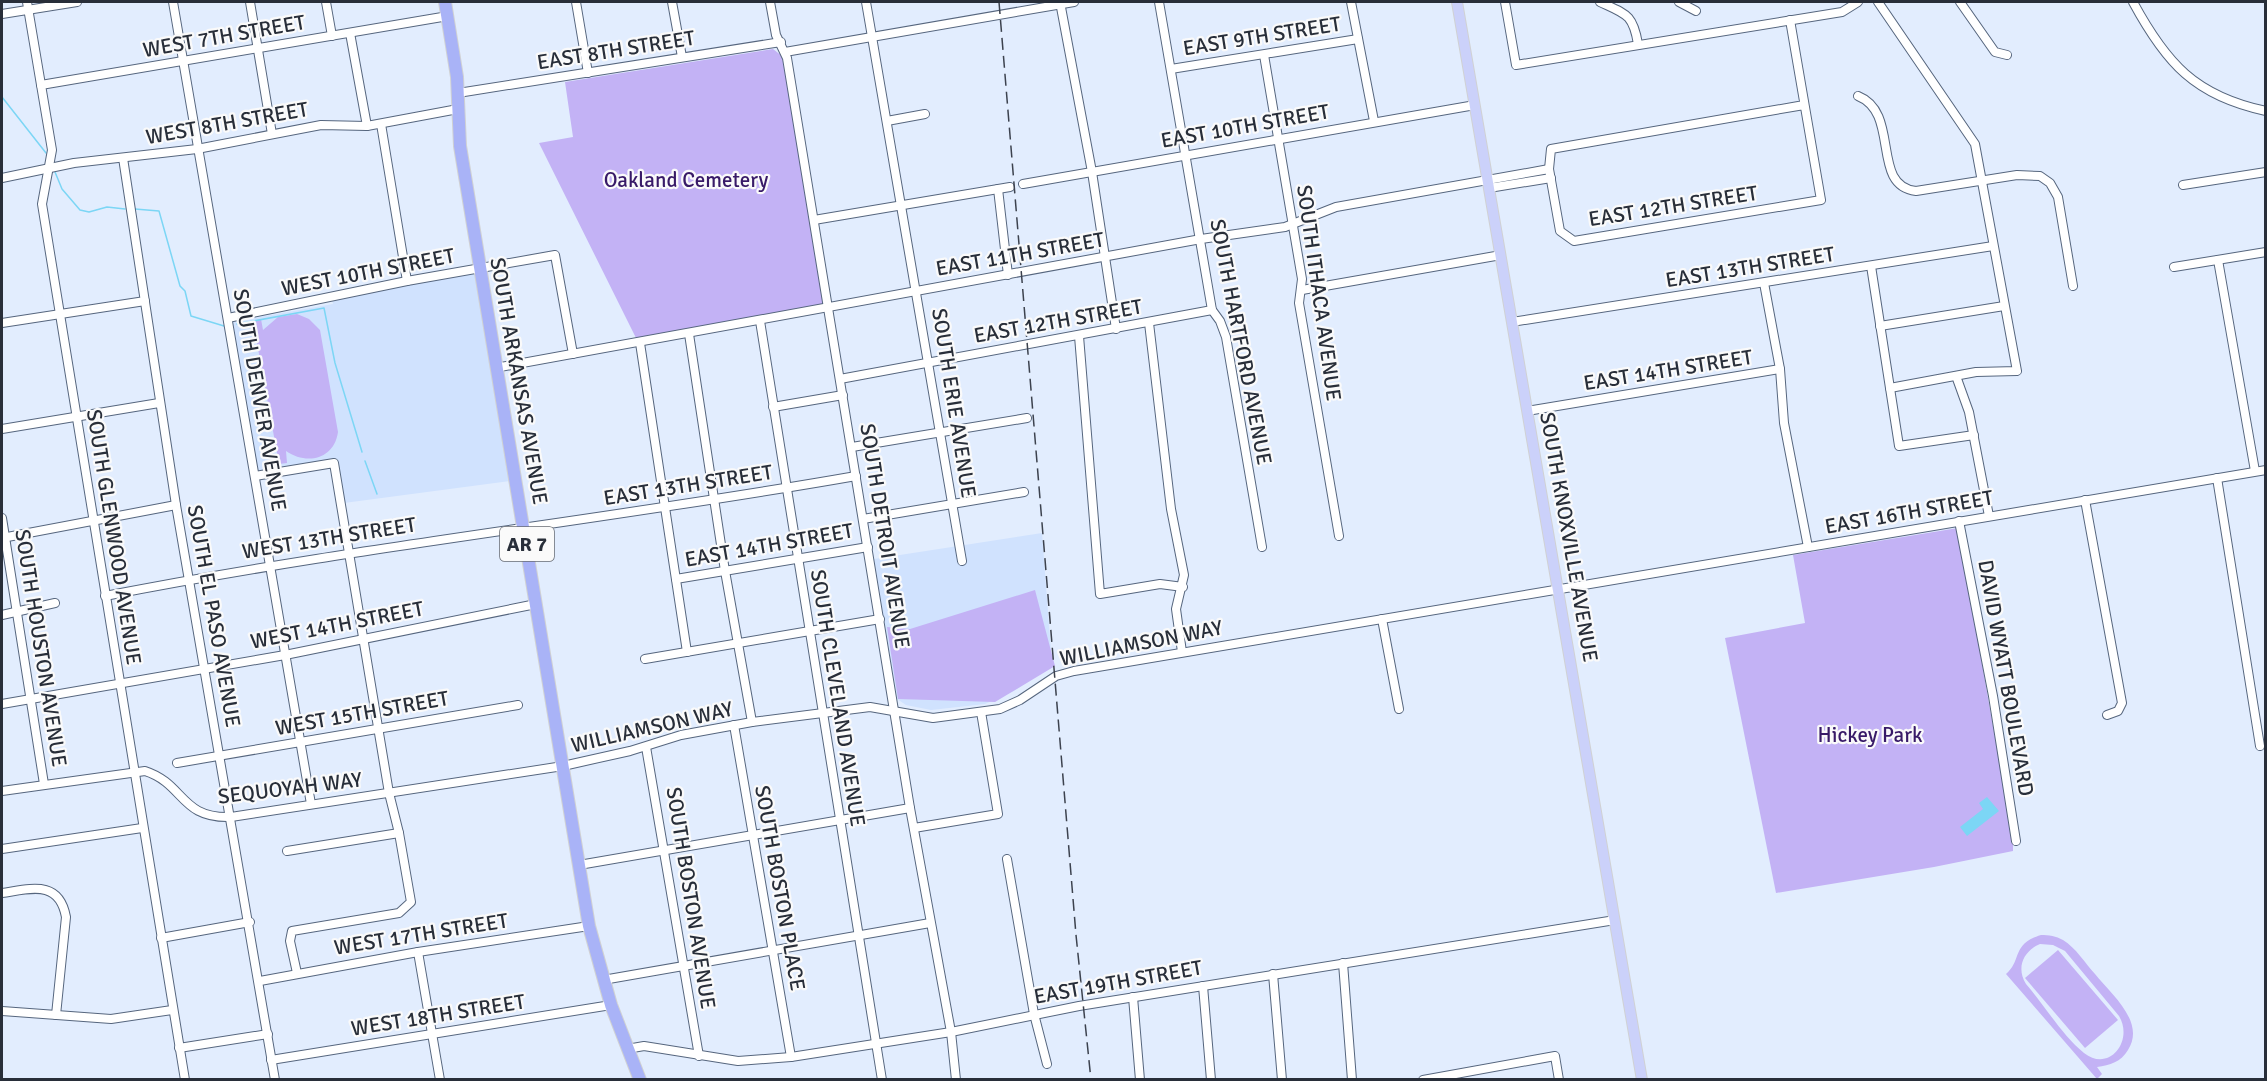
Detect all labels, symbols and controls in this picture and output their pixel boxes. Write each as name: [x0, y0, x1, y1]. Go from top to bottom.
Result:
street label: WEST 7TH STREET: [141, 9, 308, 63]
street label: EAST 9TH STREET: [1181, 11, 1343, 61]
street label: EAST 8TH STREET: [535, 25, 697, 75]
street label: WEST 8TH STREET: [144, 96, 311, 150]
street label: EAST 10TH STREET: [1159, 98, 1332, 154]
park label: Oakland Cemetery: [604, 167, 768, 193]
street label: EAST 12TH STREET: [1587, 180, 1760, 232]
street label: SOUTH ITHACA AVENUE: [1291, 183, 1347, 403]
street label: SOUTH HARTFORD AVENUE: [1204, 217, 1278, 467]
street label: EAST 11TH STREET: [934, 226, 1107, 282]
street label: EAST 13TH STREET: [1664, 241, 1837, 293]
street label: WEST 10TH STREET: [279, 242, 457, 302]
street label: SOUTH ARKANSAS AVENUE: [484, 255, 554, 507]
street label: SOUTH DENVER AVENUE: [228, 287, 292, 513]
street label: EAST 12TH STREET: [972, 293, 1145, 349]
street label: SOUTH ERIE AVENUE: [926, 306, 982, 500]
street label: EAST 14TH STREET: [1582, 344, 1755, 396]
street label: SOUTH GLENWOOD AVENUE: [81, 407, 147, 667]
street label: SOUTH KNOXVILLE AVENUE: [1534, 410, 1604, 664]
street label: SOUTH DETROIT AVENUE: [854, 422, 916, 650]
street label: EAST 13TH STREET: [602, 459, 775, 511]
street label: EAST 16TH STREET: [1823, 484, 1996, 540]
street label: SOUTH EL PASO AVENUE: [182, 503, 246, 729]
street label: WEST 13TH STREET: [240, 511, 418, 565]
street label: EAST 14TH STREET: [683, 517, 856, 573]
street label: SOUTH HOUSTON AVENUE: [9, 527, 73, 769]
road number: AR 7: [500, 527, 554, 561]
street label: DAVID WYATT BOULEVARD: [1972, 558, 2040, 798]
street label: SOUTH CLEVELAND AVENUE: [805, 568, 871, 828]
street label: WEST 14TH STREET: [248, 595, 426, 655]
street label: WILLIAMSON WAY: [1057, 614, 1225, 672]
street label: WEST 15TH STREET: [273, 685, 451, 741]
street label: WILLIAMSON WAY: [569, 696, 736, 758]
park label: Hickey Park: [1818, 722, 1923, 748]
street label: SEQUOYAH WAY: [216, 766, 364, 810]
street label: SOUTH BOSTON PLACE: [749, 783, 811, 993]
street label: SOUTH BOSTON AVENUE: [661, 785, 721, 1011]
street label: WEST 17TH STREET: [332, 907, 510, 961]
street label: EAST 19TH STREET: [1032, 954, 1205, 1010]
street label: WEST 18TH STREET: [349, 988, 527, 1042]

